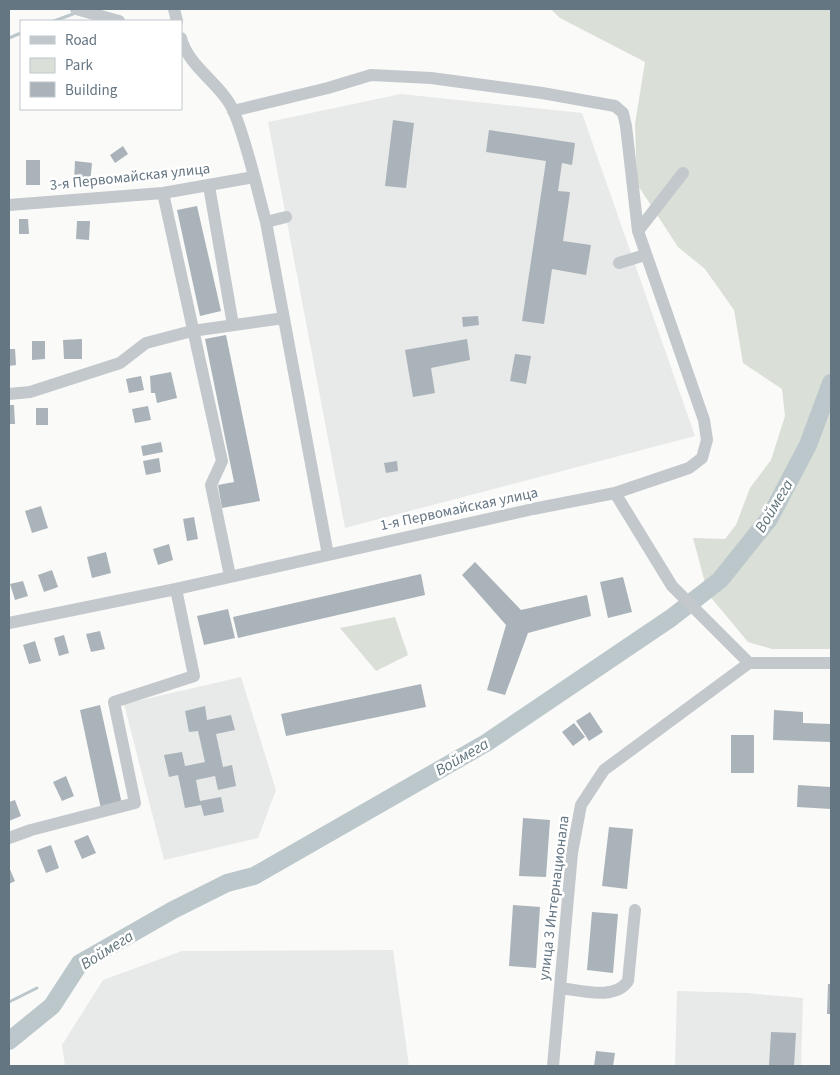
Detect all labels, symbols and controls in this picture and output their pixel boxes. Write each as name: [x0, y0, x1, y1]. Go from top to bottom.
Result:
legend: [20, 20, 182, 110]
text: Road: [65, 30, 97, 51]
text: Park: [65, 55, 94, 76]
text: Building: [65, 80, 118, 101]
street label: 3-я Первомайская улица: [49, 158, 211, 196]
water label: Воймега: [750, 475, 799, 537]
street label: 1-я Первомайская улица: [378, 482, 540, 536]
water label: Воймега: [431, 733, 493, 781]
street label: улица 3 Интернационала: [533, 814, 575, 982]
water label: Воймега: [76, 925, 138, 975]

